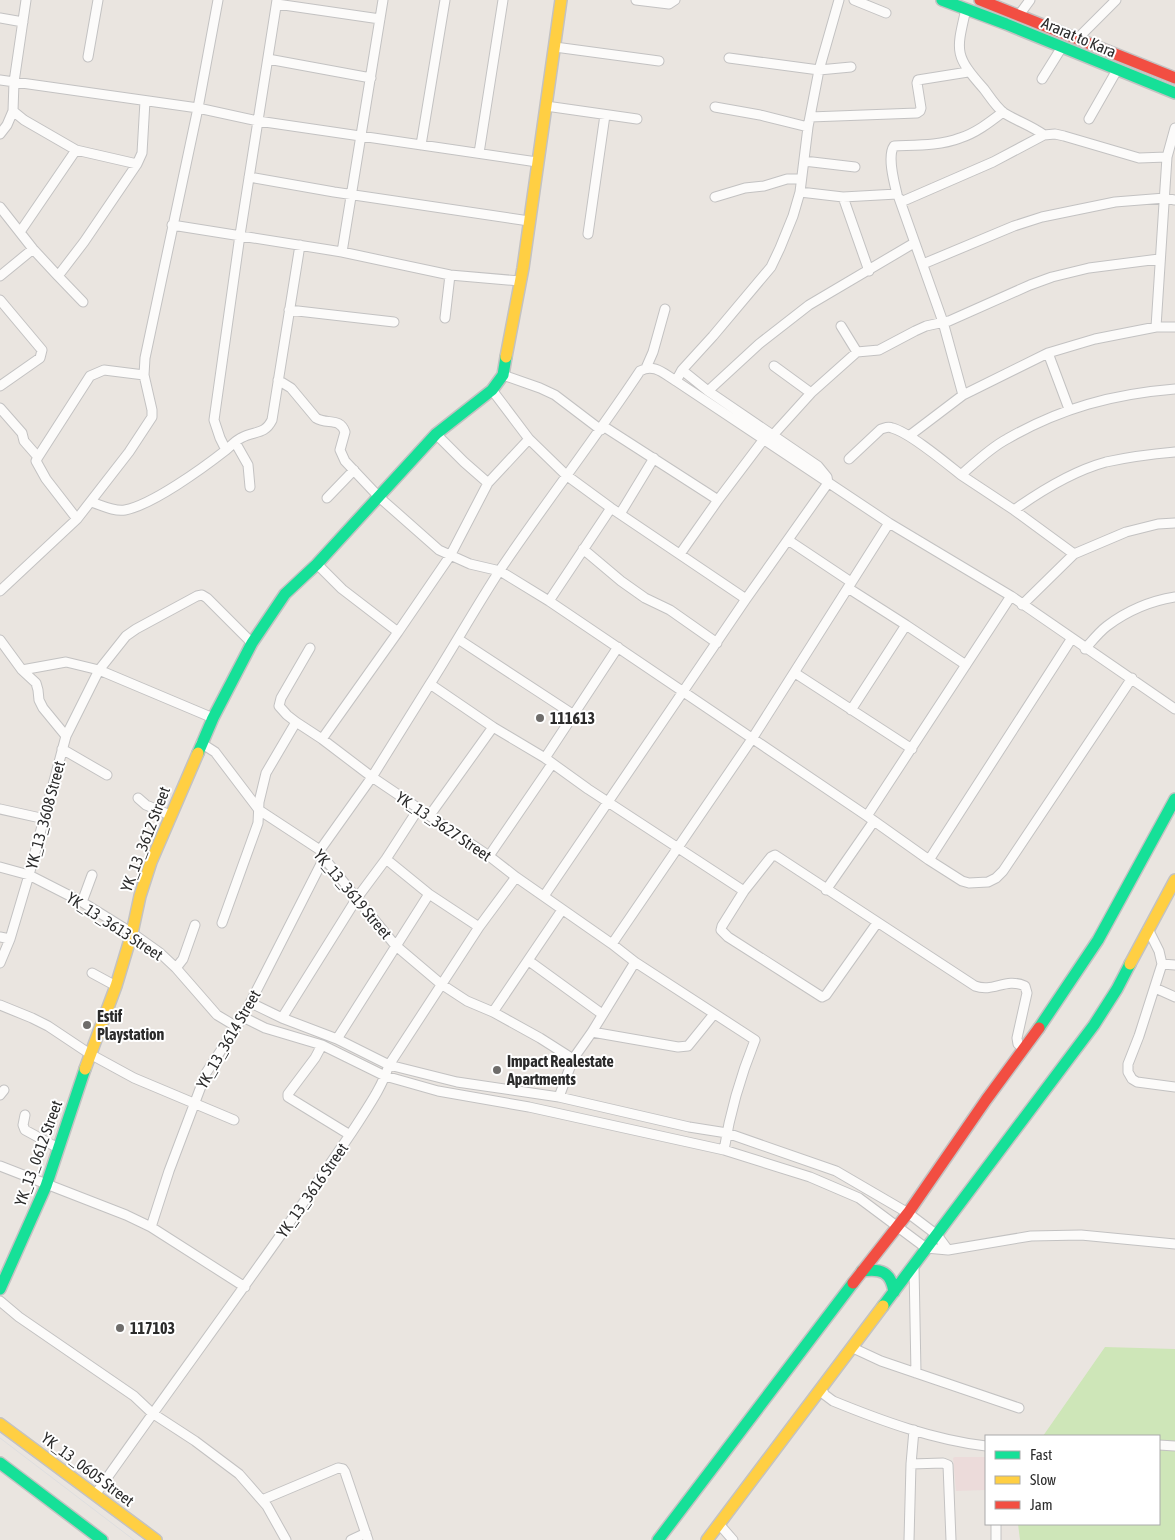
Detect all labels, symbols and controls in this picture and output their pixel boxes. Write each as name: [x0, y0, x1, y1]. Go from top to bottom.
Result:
street label: Ararat to Kara: [1039, 13, 1119, 61]
place label: 111613: [550, 709, 595, 727]
marker: 111613: [534, 712, 546, 724]
street label: YK_13_3608 Street: [22, 759, 68, 871]
street label: YK_13_3612 Street: [117, 784, 173, 894]
street label: YK_13_3627 Street: [393, 787, 495, 865]
street label: YK_13_3619 Street: [310, 846, 396, 943]
street label: YK_13_3613 Street: [64, 888, 167, 964]
street label: YK_13_3614 Street: [192, 986, 264, 1092]
place label: Estif Playstation: [97, 1007, 165, 1043]
marker: Estif Playstation: [81, 1019, 93, 1031]
place label: Impact Realestate Apartments: [506, 1052, 614, 1088]
marker: Impact Realestate Apartments: [491, 1064, 503, 1076]
street label: YK_13_0612 Street: [11, 1097, 66, 1208]
street label: YK_13_3616 Street: [273, 1139, 351, 1241]
place label: 117103: [130, 1319, 175, 1337]
marker: 117103: [114, 1322, 126, 1334]
street label: YK_13_0605 Street: [38, 1428, 138, 1510]
legend: [985, 1435, 1160, 1525]
text: Fast: [1030, 1446, 1052, 1463]
text: Slow: [1030, 1471, 1056, 1488]
text: Jam: [1030, 1496, 1053, 1513]

